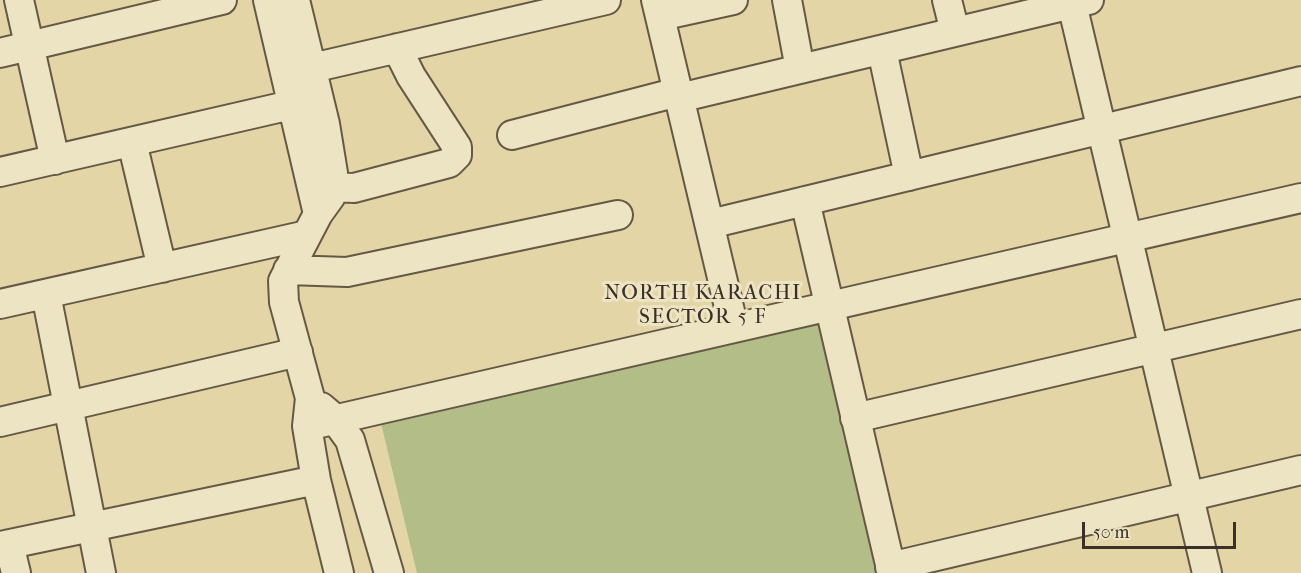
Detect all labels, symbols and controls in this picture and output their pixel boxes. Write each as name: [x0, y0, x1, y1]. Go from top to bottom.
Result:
district label: NORTH KARACHI SECTOR 5 F: [604, 281, 802, 331]
scale bar: [1085, 510, 1240, 548]
text: 50 m: [1093, 522, 1129, 543]

